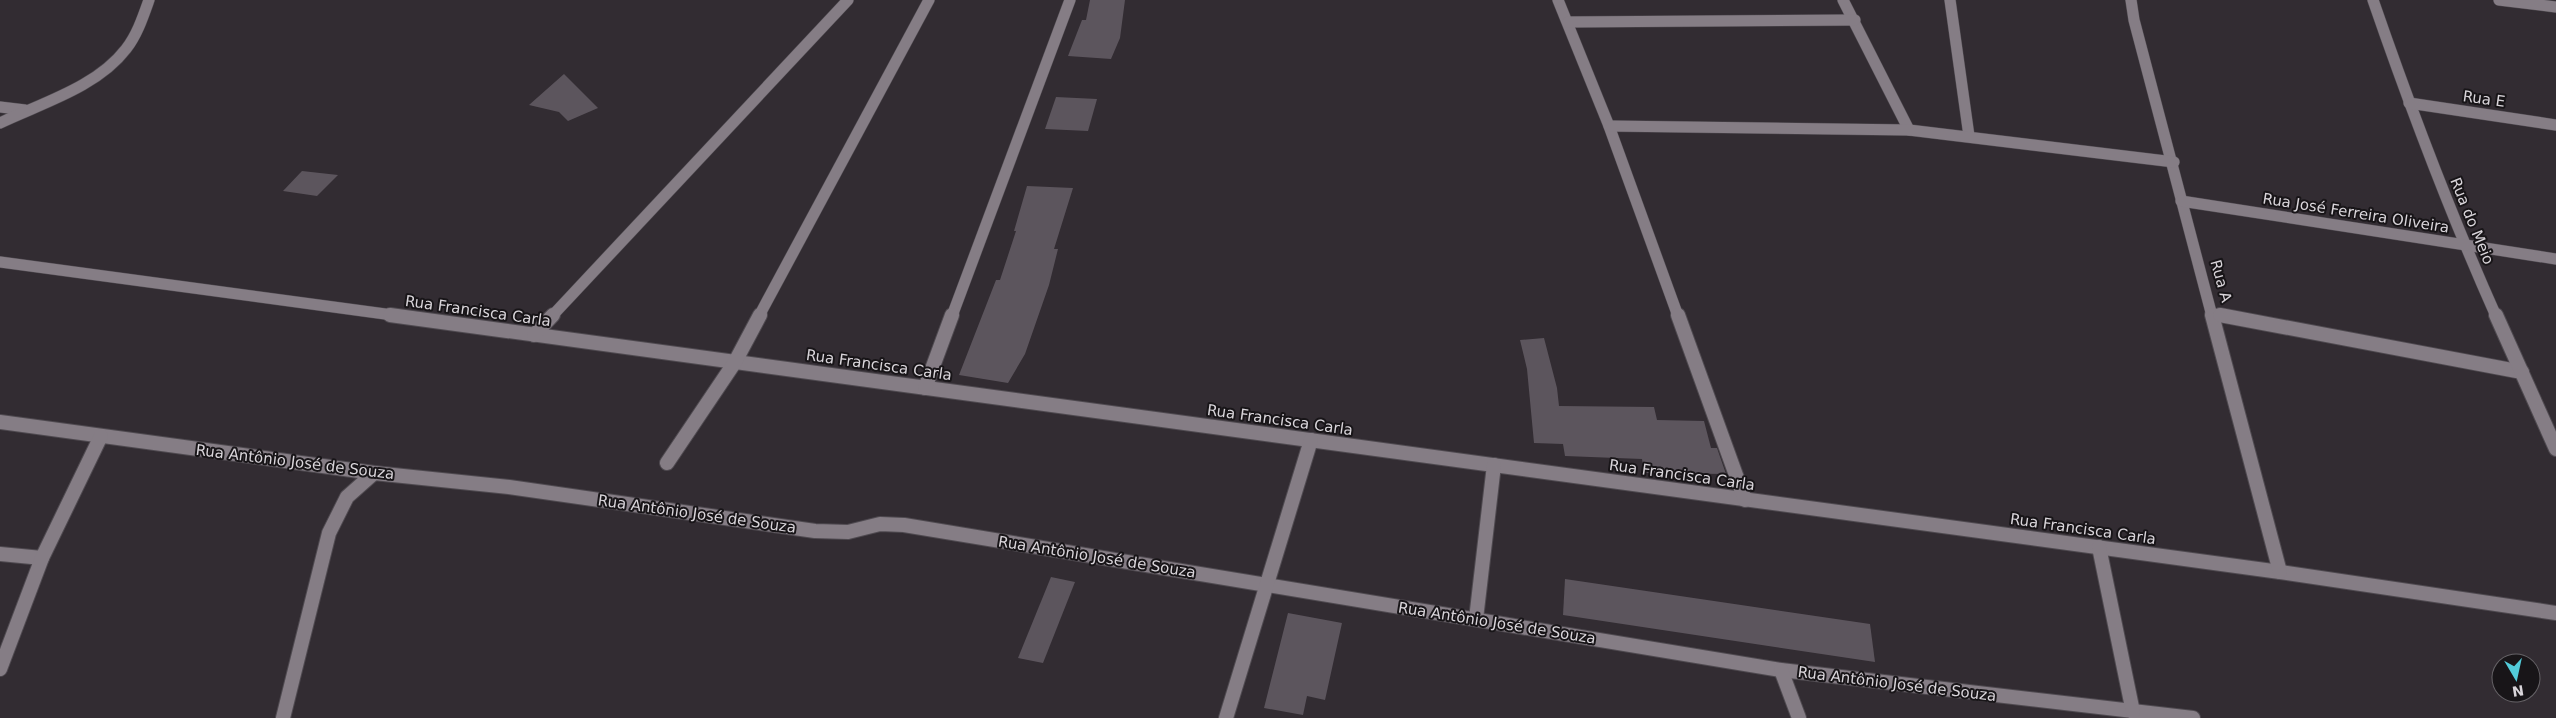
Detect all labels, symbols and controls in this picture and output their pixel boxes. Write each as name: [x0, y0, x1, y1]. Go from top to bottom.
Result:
street label: Rua E: [2462, 87, 2506, 111]
street label: Rua do Meio: [2446, 175, 2498, 267]
street label: Rua José Ferreira Oliveira: [2261, 189, 2451, 237]
street label: Rua A: [2206, 258, 2236, 305]
street label: Rua Francisca Carla: [404, 292, 552, 330]
street label: Rua Francisca Carla: [805, 346, 953, 384]
street label: Rua Francisca Carla: [1206, 401, 1354, 439]
street label: Rua Antônio José de Souza: [195, 441, 395, 483]
street label: Rua Francisca Carla: [1608, 456, 1756, 494]
street label: Rua Antônio José de Souza: [597, 491, 797, 537]
street label: Rua Francisca Carla: [2009, 510, 2157, 548]
street label: Rua Antônio José de Souza: [997, 532, 1197, 582]
street label: Rua Antônio José de Souza: [1397, 598, 1597, 648]
north arrow: [2491, 653, 2541, 703]
street label: Rua Antônio José de Souza: [1797, 663, 1997, 705]
text: N: [2511, 682, 2525, 700]

